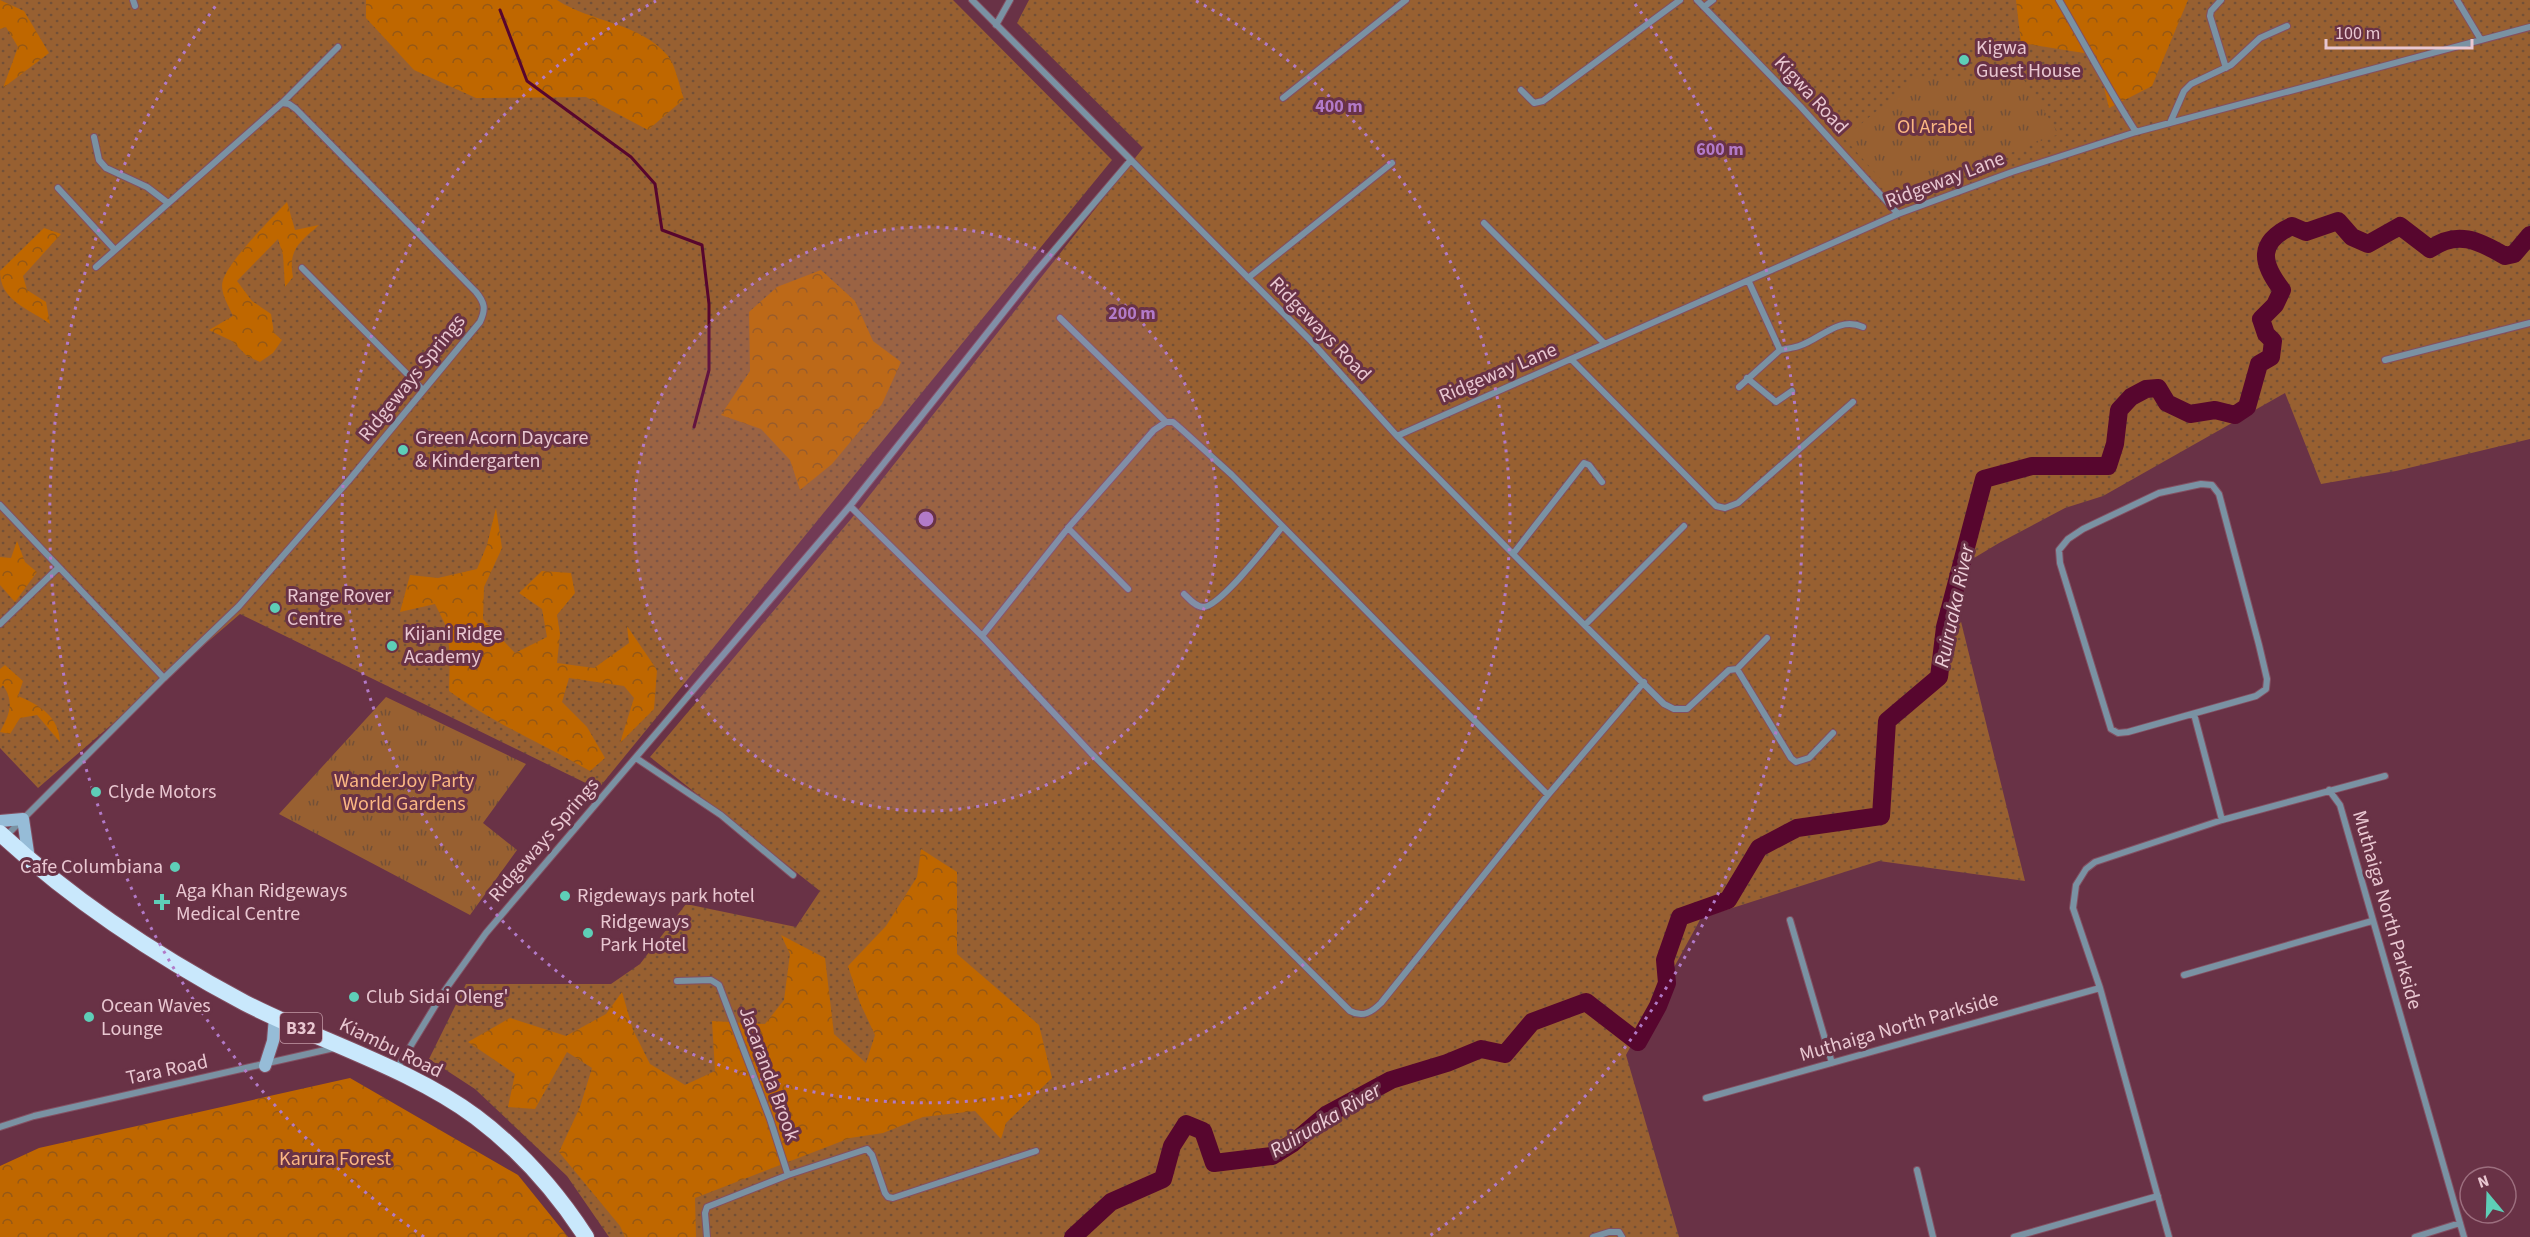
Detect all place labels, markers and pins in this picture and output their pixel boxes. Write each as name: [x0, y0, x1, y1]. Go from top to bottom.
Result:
place label: Kigwa Guest House: [1976, 34, 2081, 85]
marker: Kigwa Guest House: [1957, 53, 1971, 67]
place label: Green Acorn Daycare & Kindergarten: [415, 424, 589, 475]
marker: Green Acorn Daycare & Kindergarten: [396, 443, 410, 457]
centre of rings: [916, 509, 936, 529]
place label: Range Rover Centre: [287, 582, 391, 633]
marker: Range Rover Centre: [268, 601, 282, 615]
place label: Kijani Ridge Academy: [404, 620, 503, 671]
marker: Kijani Ridge Academy: [385, 639, 399, 653]
place label: Clyde Motors: [108, 778, 216, 806]
marker: Clyde Motors: [89, 785, 103, 799]
place label: Cafe Columbiana: [20, 853, 163, 881]
marker: Cafe Columbiana: [168, 860, 182, 874]
place label: Aga Khan Ridgeways Medical Centre: [176, 877, 347, 928]
place label: Rigdeways park hotel: [577, 882, 755, 910]
marker: Rigdeways park hotel: [558, 889, 572, 903]
marker: Aga Khan Ridgeways Medical Centre: [153, 893, 171, 911]
place label: Ridgeways Park Hotel: [600, 908, 689, 959]
marker: Ridgeways Park Hotel: [581, 926, 595, 940]
place label: Club Sidai Oleng': [366, 983, 508, 1011]
marker: Club Sidai Oleng': [347, 990, 361, 1004]
place label: Ocean Waves Lounge: [101, 992, 211, 1043]
marker: Ocean Waves Lounge: [82, 1010, 96, 1024]

